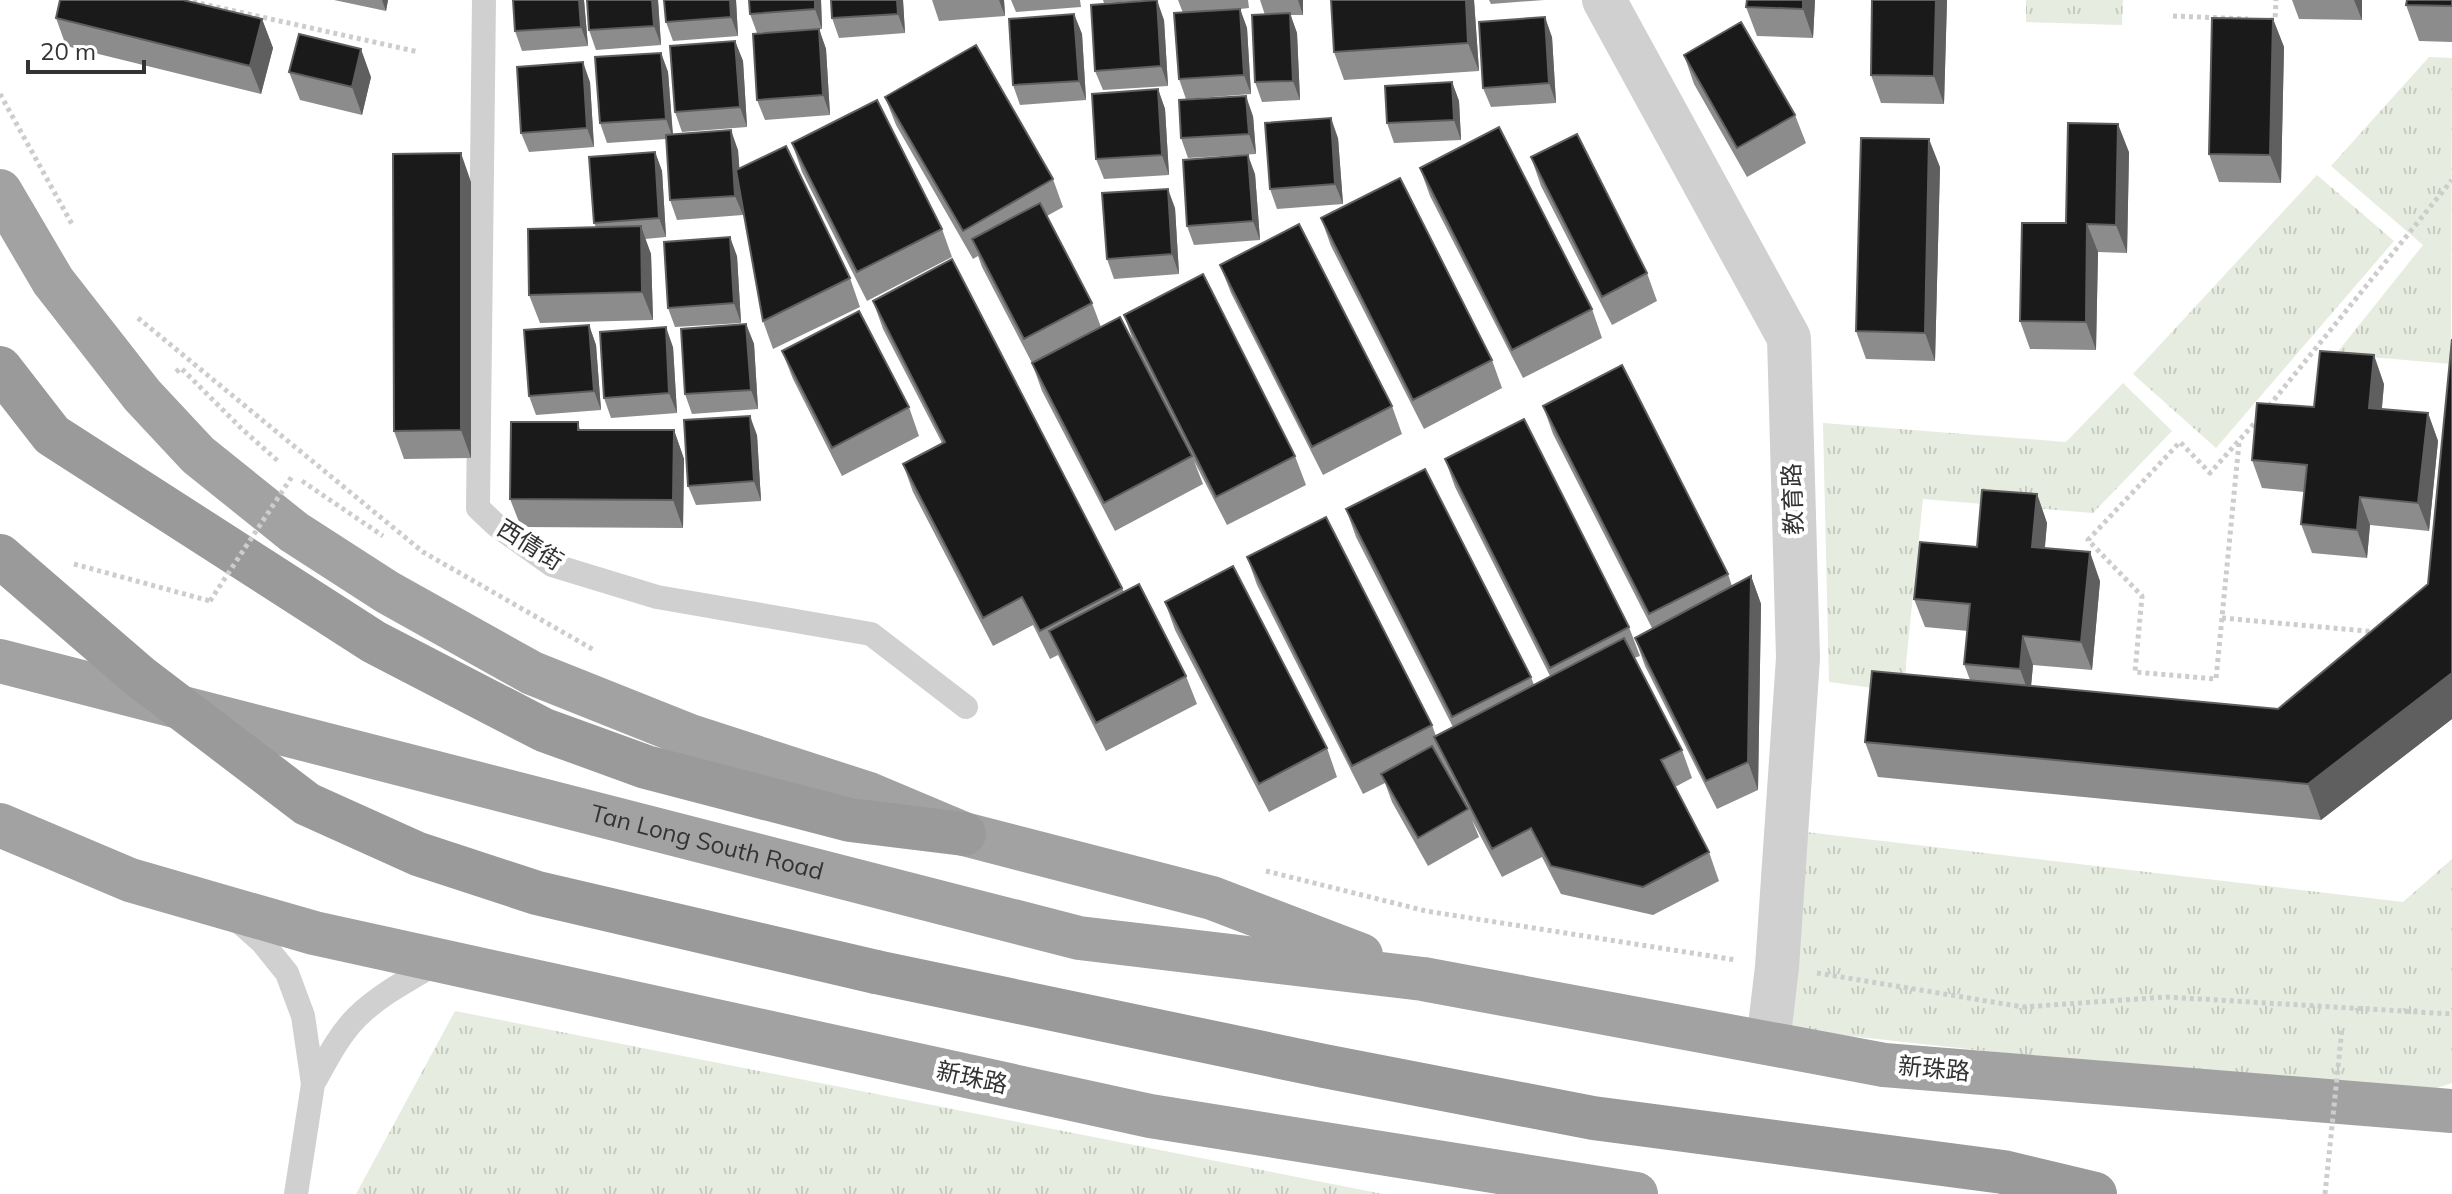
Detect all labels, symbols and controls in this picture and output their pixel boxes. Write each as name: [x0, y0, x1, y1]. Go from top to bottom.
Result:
scale bar: [28, 24, 144, 74]
text: 20 m: [40, 36, 96, 66]
street label: 教育路: [1776, 463, 1808, 536]
street label: 西倩街: [492, 512, 569, 576]
street label: Tan Long South Road: [588, 797, 827, 886]
street label: 新珠路: [1897, 1050, 1971, 1086]
street label: 新珠路: [934, 1055, 1011, 1099]

